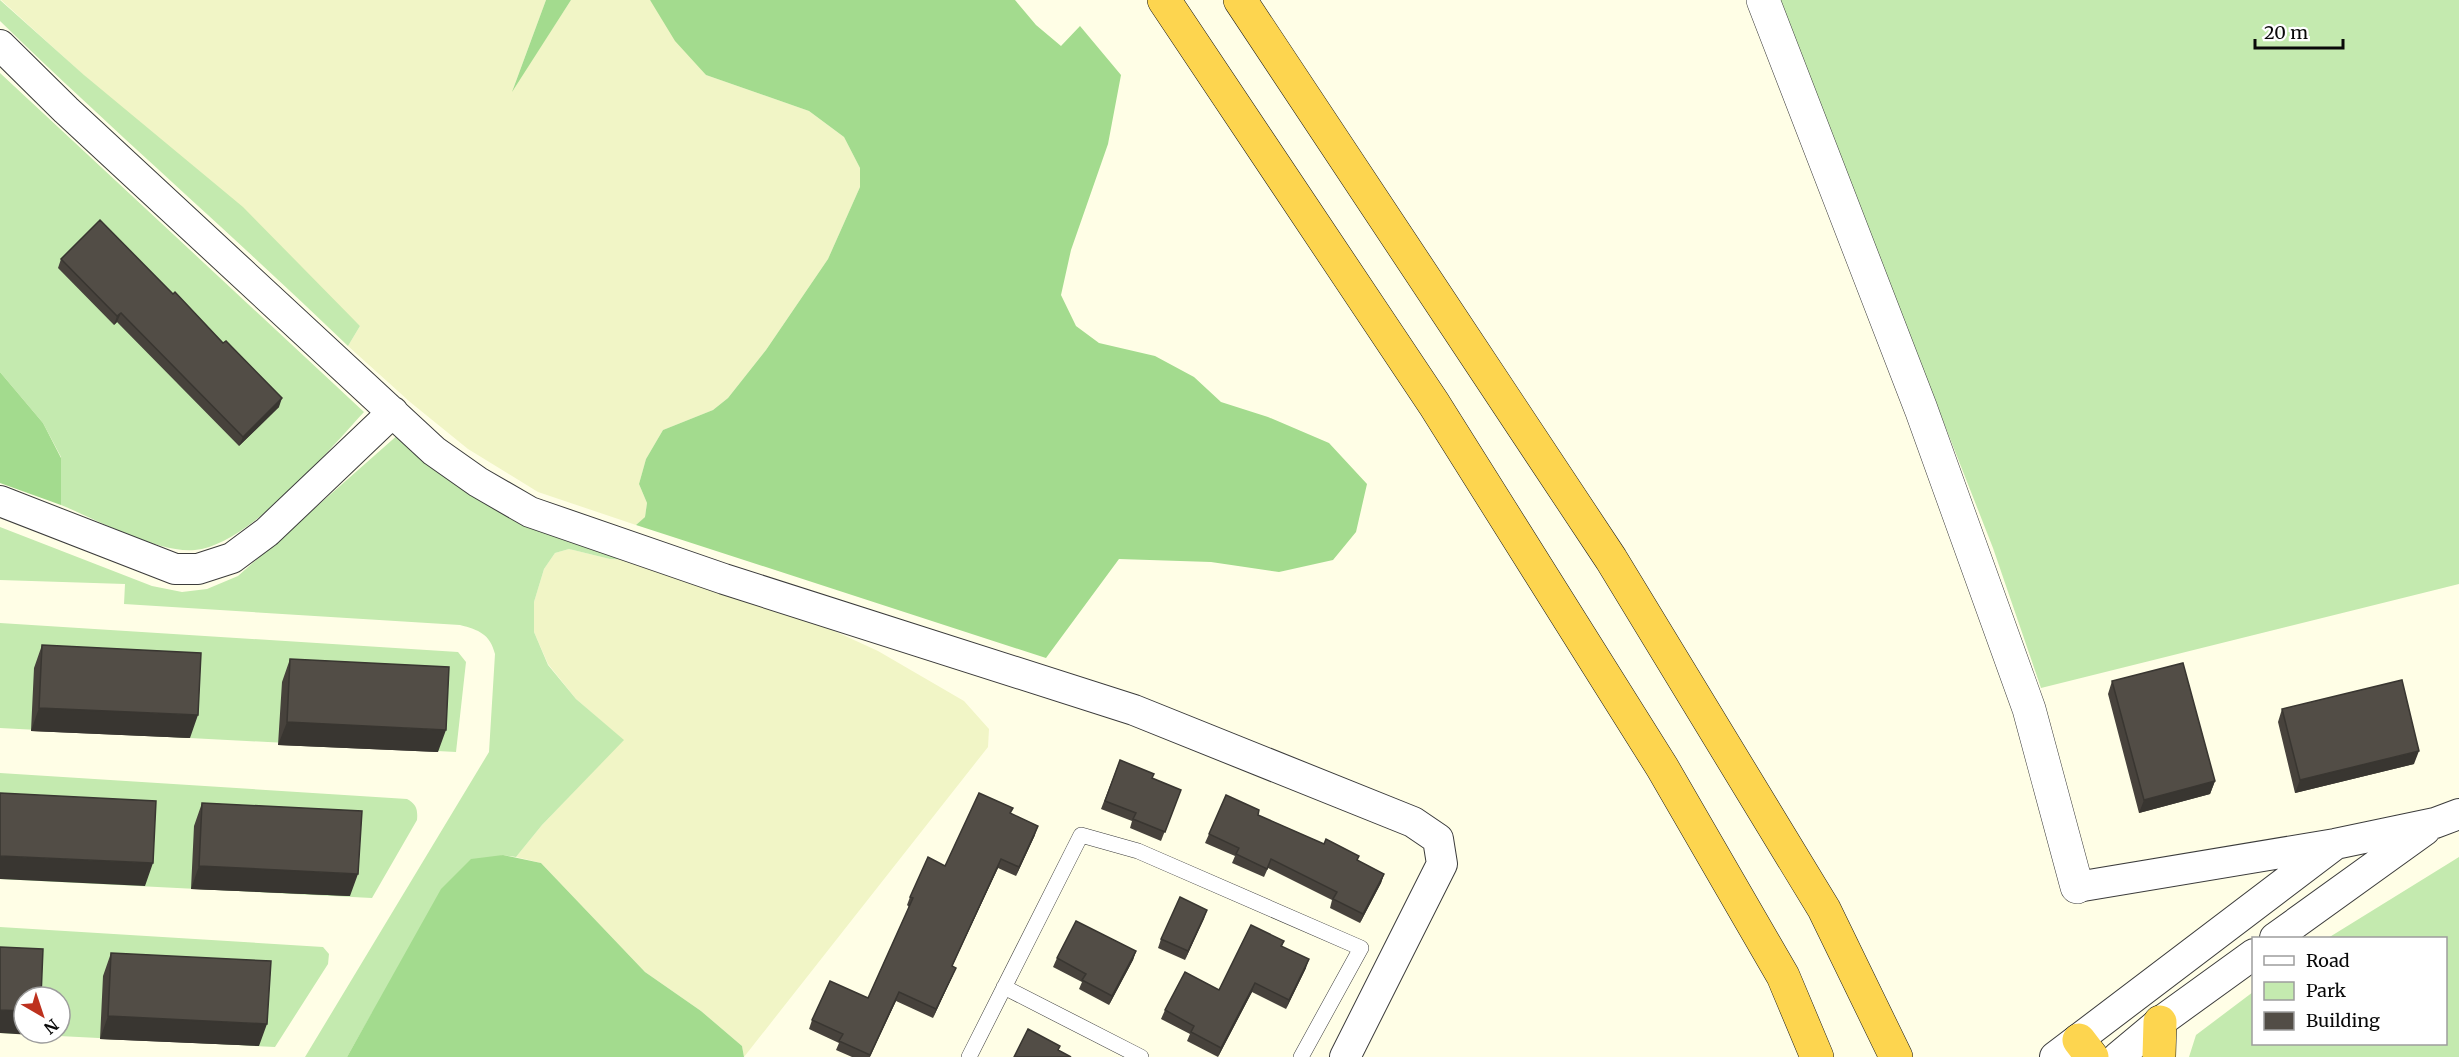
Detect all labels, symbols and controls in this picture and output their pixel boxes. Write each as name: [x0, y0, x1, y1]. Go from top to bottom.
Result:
scale bar: [2255, 12, 2344, 50]
text: 20 m: [2264, 21, 2308, 44]
legend: [2252, 937, 2447, 1045]
text: Road: [2306, 949, 2350, 972]
text: Park: [2306, 979, 2347, 1002]
north arrow: [12, 985, 72, 1045]
text: Building: [2306, 1009, 2380, 1032]
text: N: [40, 1015, 63, 1039]

